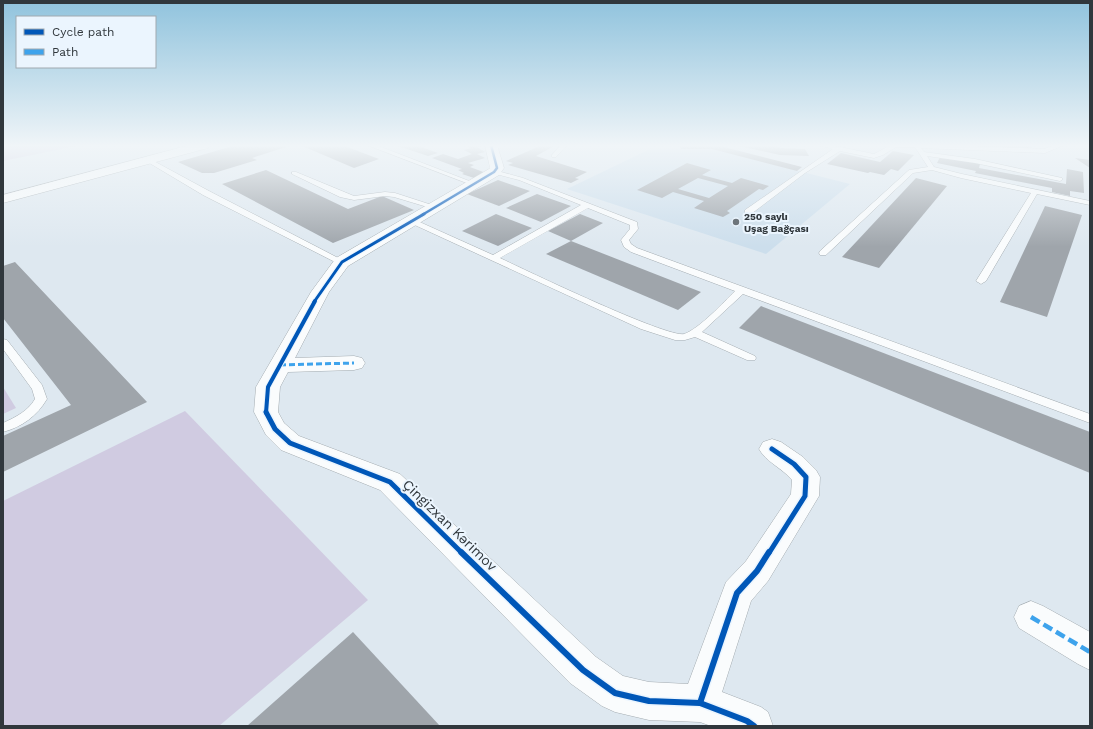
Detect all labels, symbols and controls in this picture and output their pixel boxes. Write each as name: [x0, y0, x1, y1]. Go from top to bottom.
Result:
legend: [16, 16, 156, 68]
text: Cycle path: [52, 25, 114, 39]
text: Path: [52, 45, 78, 59]
place label: 250 saylı Uşag Bağçası: [744, 211, 809, 234]
marker: 250 saylı Uşag Bağçası: [731, 217, 741, 227]
street label: Çingizxan Kərimov: [400, 476, 501, 574]

